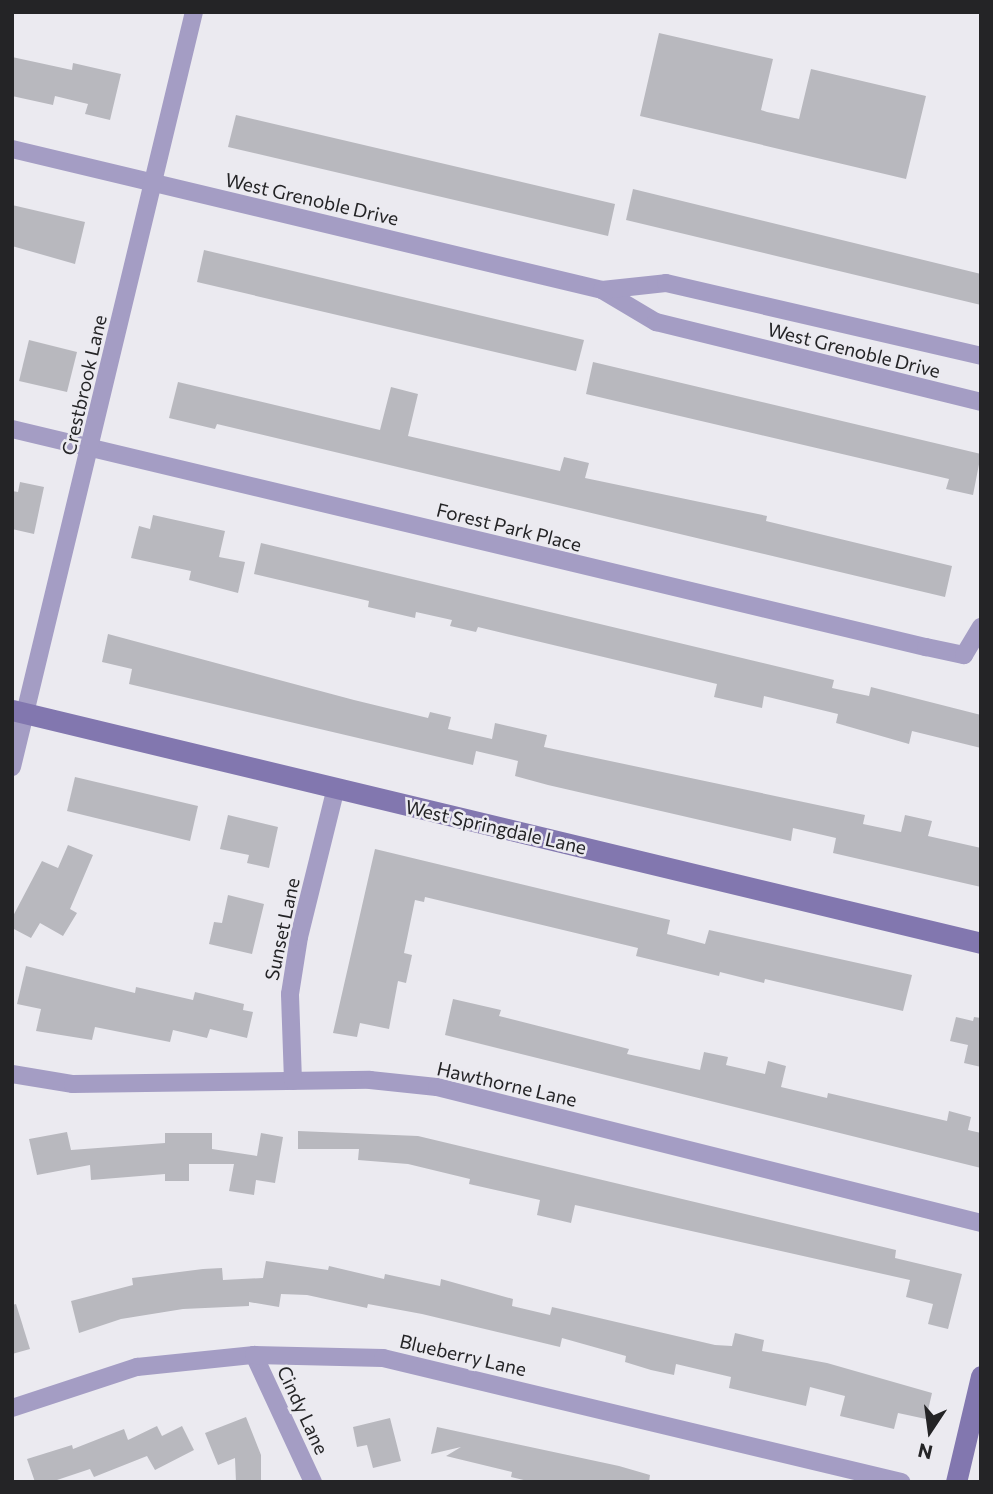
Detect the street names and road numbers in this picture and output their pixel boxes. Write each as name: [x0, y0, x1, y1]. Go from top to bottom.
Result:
street label: West Grenoble Drive: [223, 168, 401, 230]
street label: Crestbrook Lane: [57, 313, 111, 457]
street label: West Grenoble Drive: [765, 318, 943, 382]
street label: Forest Park Place: [434, 498, 584, 556]
street label: West Springdale Lane: [403, 795, 589, 859]
street label: Sunset Lane: [260, 876, 304, 982]
street label: Hawthorne Lane: [435, 1057, 579, 1111]
street label: Blueberry Lane: [397, 1329, 529, 1381]
street label: Cindy Lane: [273, 1362, 333, 1458]

